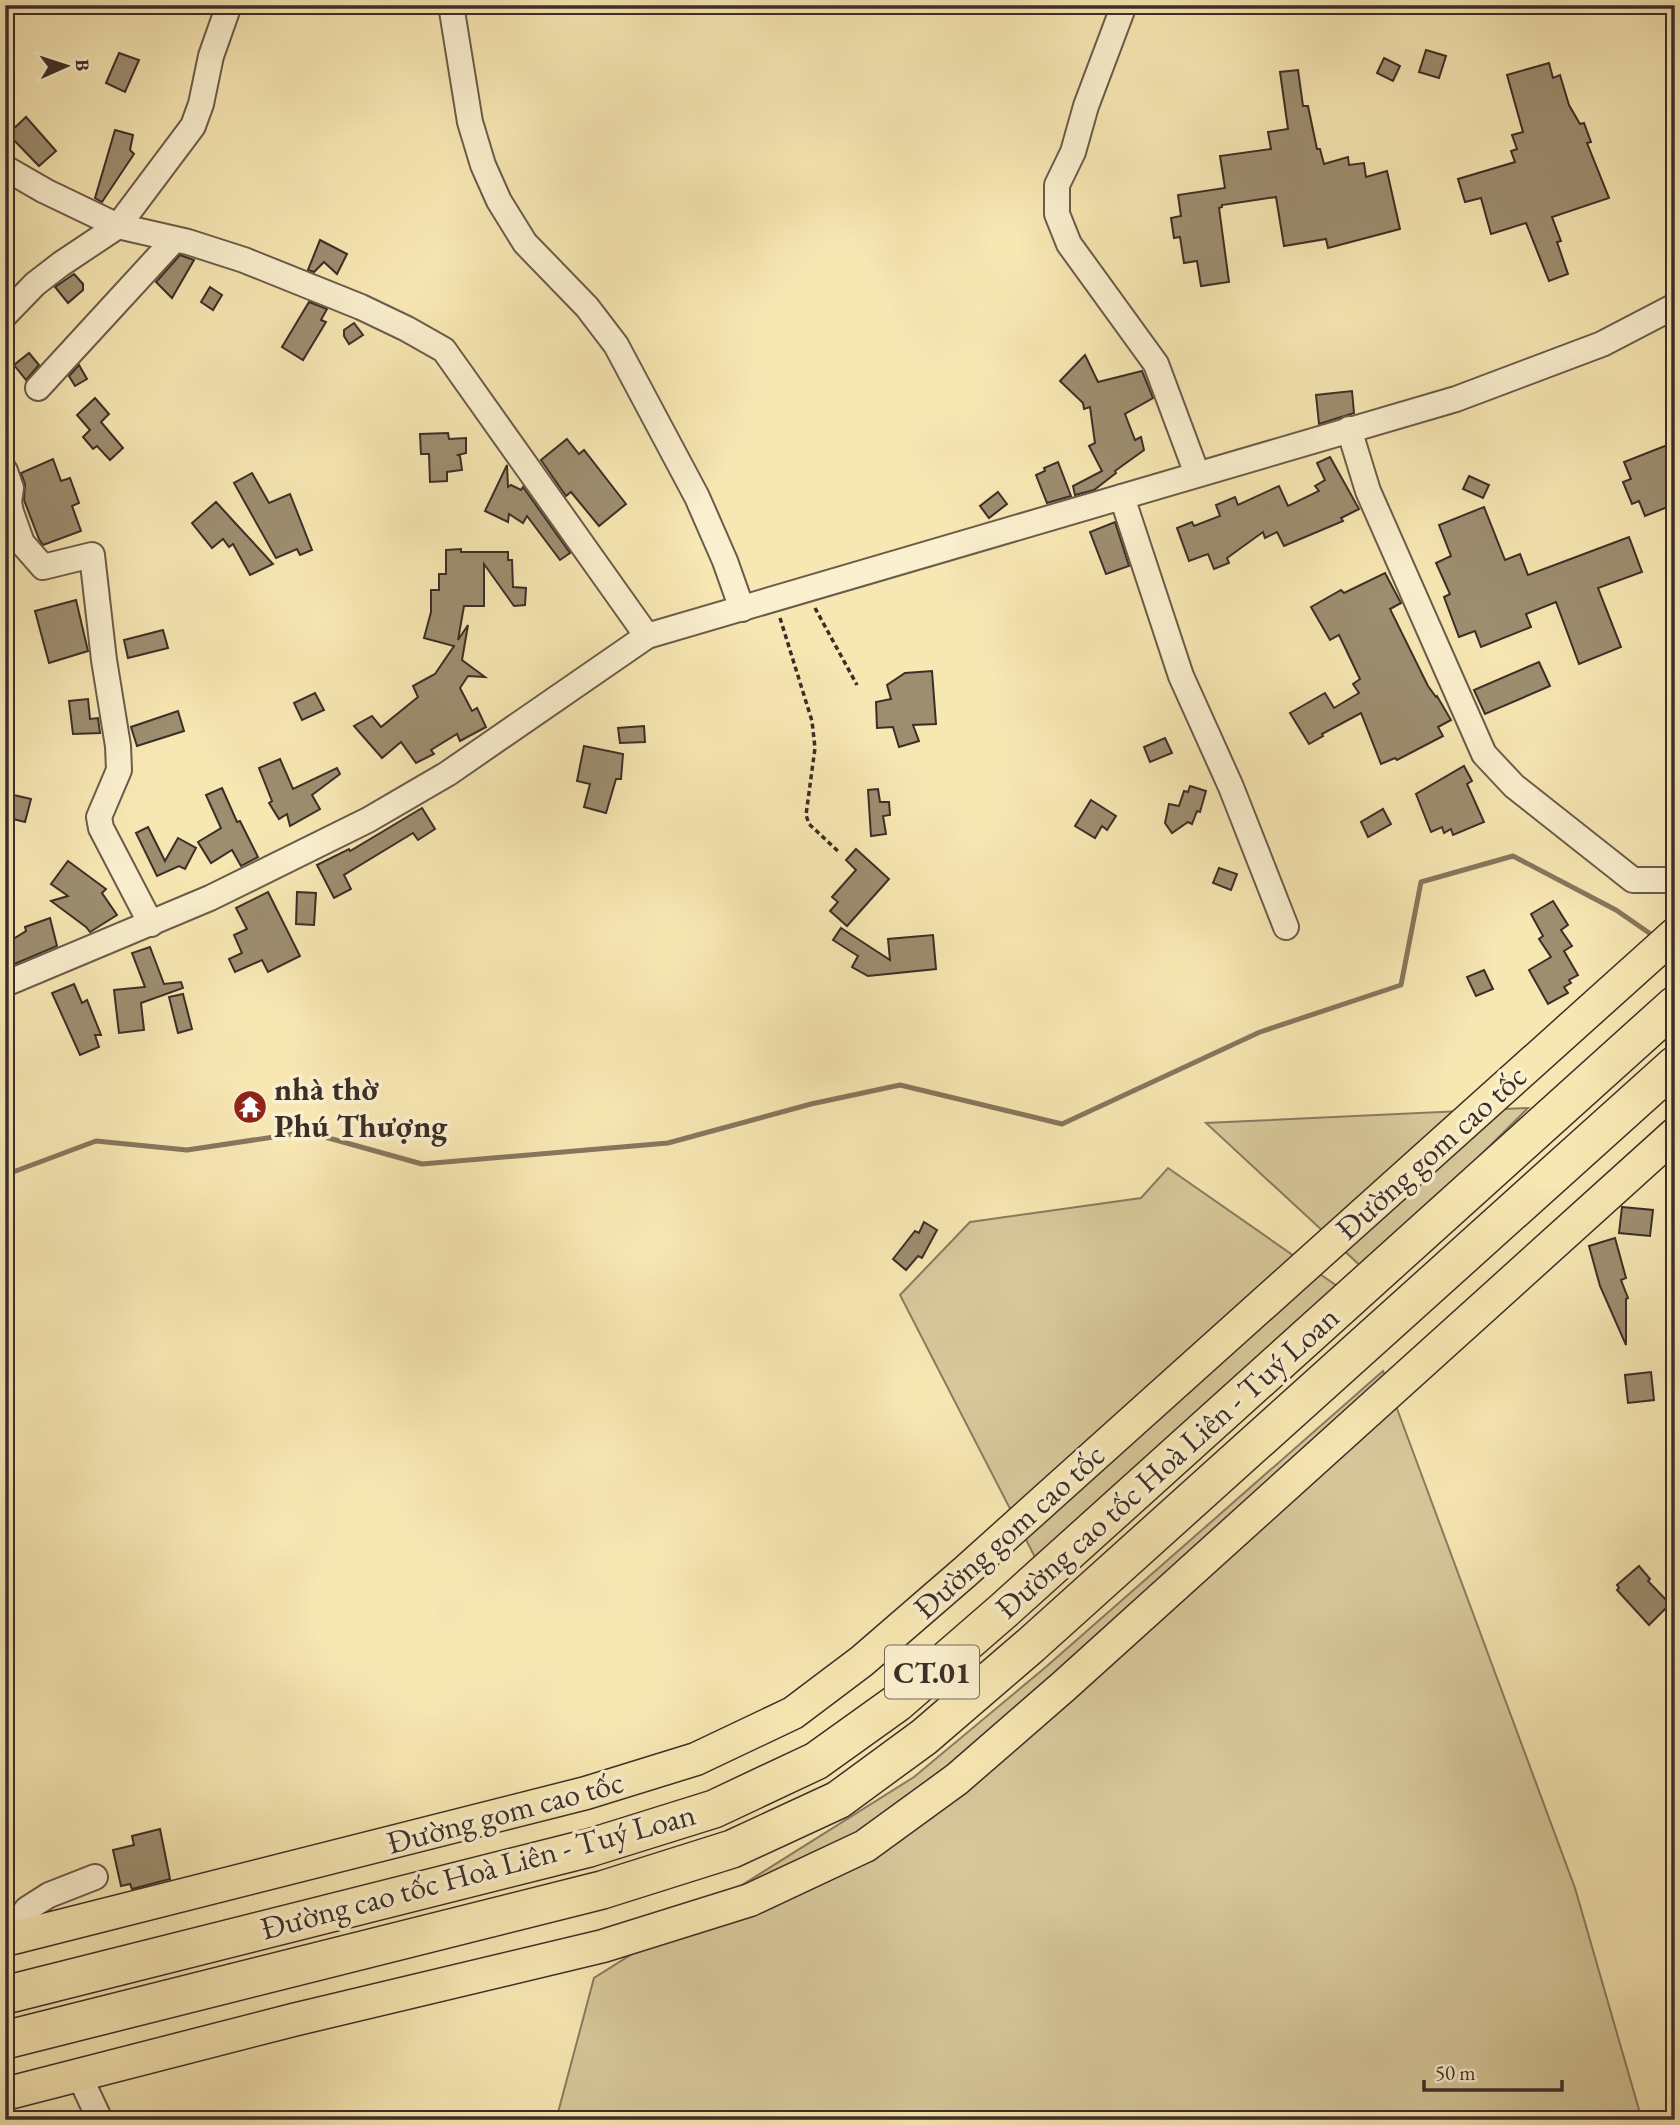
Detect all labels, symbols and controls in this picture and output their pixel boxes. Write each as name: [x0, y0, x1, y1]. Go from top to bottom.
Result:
north arrow: [32, 32, 102, 102]
text: B: [70, 59, 95, 72]
street label: Đường gom cao tốc: [1327, 1055, 1535, 1249]
place label: nhà thờ Phú Thượng: [274, 1068, 448, 1147]
temple icon: nhà thờ Phú Thượng: [231, 1088, 269, 1126]
street label: Đường cao tốc Hoà Liên - Tuý Loan: [986, 1296, 1348, 1628]
street label: Đường gom cao tốc: [905, 1434, 1113, 1628]
road number: CT.01: [885, 1646, 979, 1698]
street label: Đường gom cao tốc: [382, 1760, 628, 1864]
street label: Đường cao tốc Hoà Liên - Tuý Loan: [256, 1793, 700, 1949]
scale bar: [1424, 2048, 1563, 2092]
text: 50 m: [1435, 2059, 1476, 2086]

